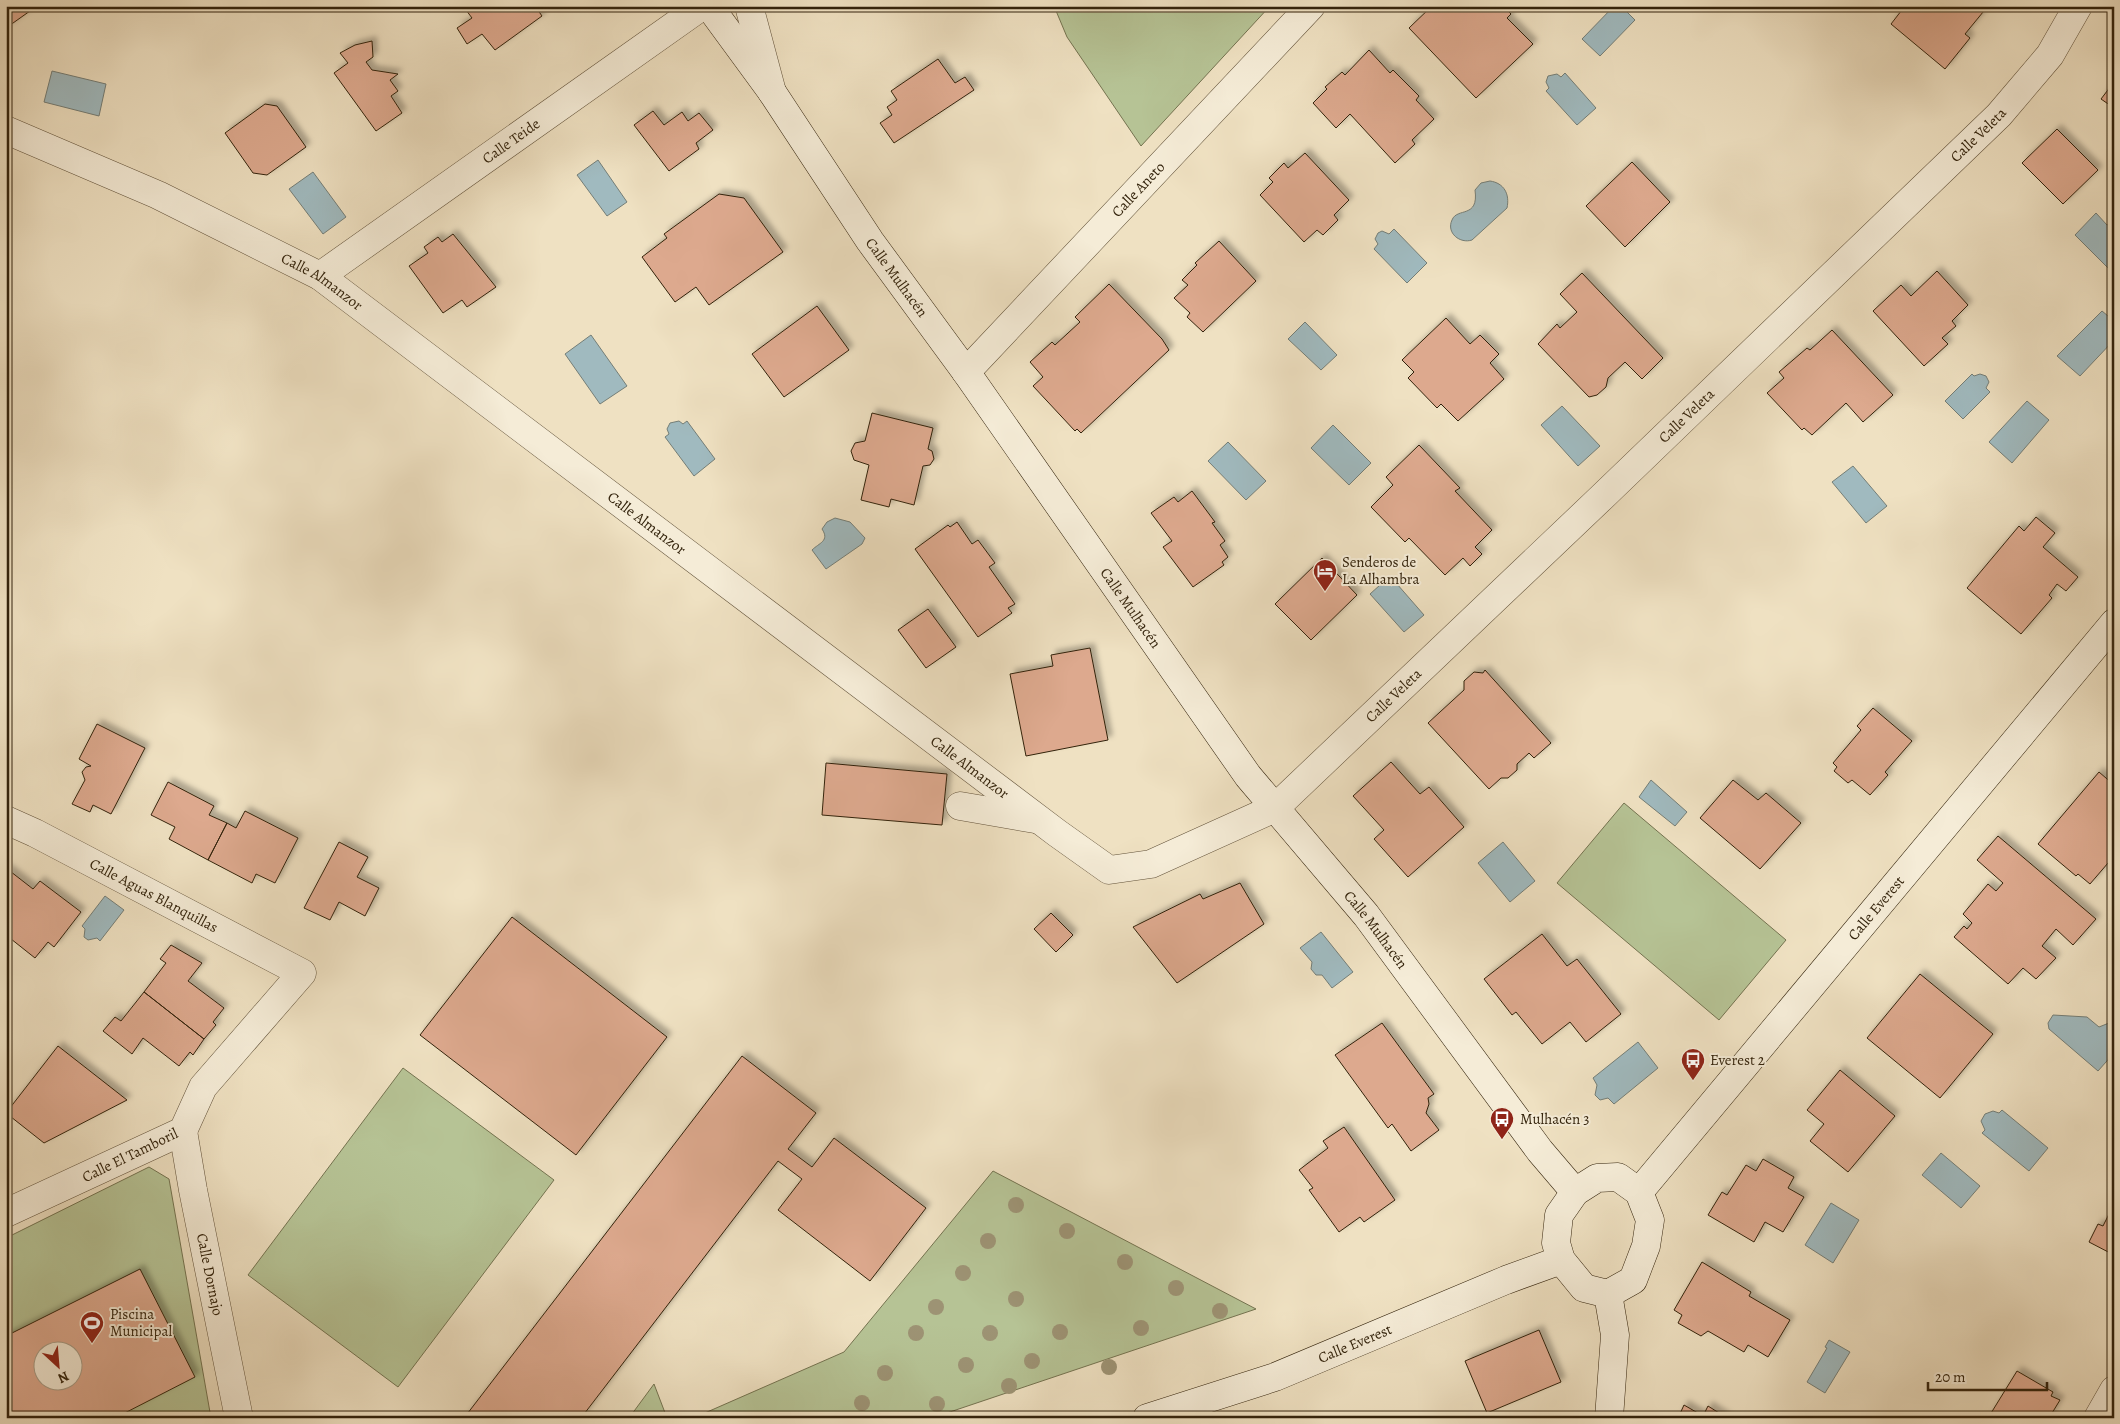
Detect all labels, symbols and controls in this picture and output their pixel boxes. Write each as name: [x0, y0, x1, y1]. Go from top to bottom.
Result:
street label: Calle Veleta: [1946, 104, 2011, 167]
street label: Calle Teide: [478, 113, 544, 168]
street label: Calle Aneto: [1107, 157, 1169, 221]
street label: Calle Mulhacén: [861, 234, 932, 321]
street label: Calle Almanzor: [278, 248, 367, 315]
street label: Calle Veleta: [1654, 384, 1719, 447]
street label: Calle Almanzor: [603, 487, 690, 559]
place label: Senderos de La Alhambra: [1342, 552, 1419, 589]
hotel icon: Senderos de La Alhambra: [1312, 558, 1338, 592]
street label: Calle Mulhacén: [1096, 564, 1166, 652]
street label: Calle Veleta: [1361, 664, 1426, 727]
street label: Calle Almanzor: [927, 731, 1013, 803]
street label: Calle Aguas Blanquillas: [86, 853, 221, 937]
street label: Calle Everest: [1843, 871, 1909, 944]
street label: Calle Mulhacén: [1339, 886, 1412, 973]
bus stop icon: Everest 2: [1680, 1047, 1706, 1081]
place label: Everest 2: [1710, 1050, 1765, 1070]
bus stop icon: Mulhacén 3: [1489, 1106, 1515, 1140]
place label: Mulhacén 3: [1520, 1109, 1589, 1129]
street label: Calle El Tamboril: [79, 1123, 182, 1187]
street label: Calle Dornajo: [192, 1231, 228, 1317]
place label: Piscina Municipal: [110, 1304, 172, 1341]
sports icon: Piscina Municipal: [79, 1310, 105, 1344]
street label: Calle Everest: [1315, 1319, 1395, 1368]
north arrow: [32, 1342, 82, 1392]
scale bar: [1928, 1359, 2046, 1391]
text: N: [55, 1366, 72, 1388]
text: 20 m: [1935, 1367, 1966, 1387]

